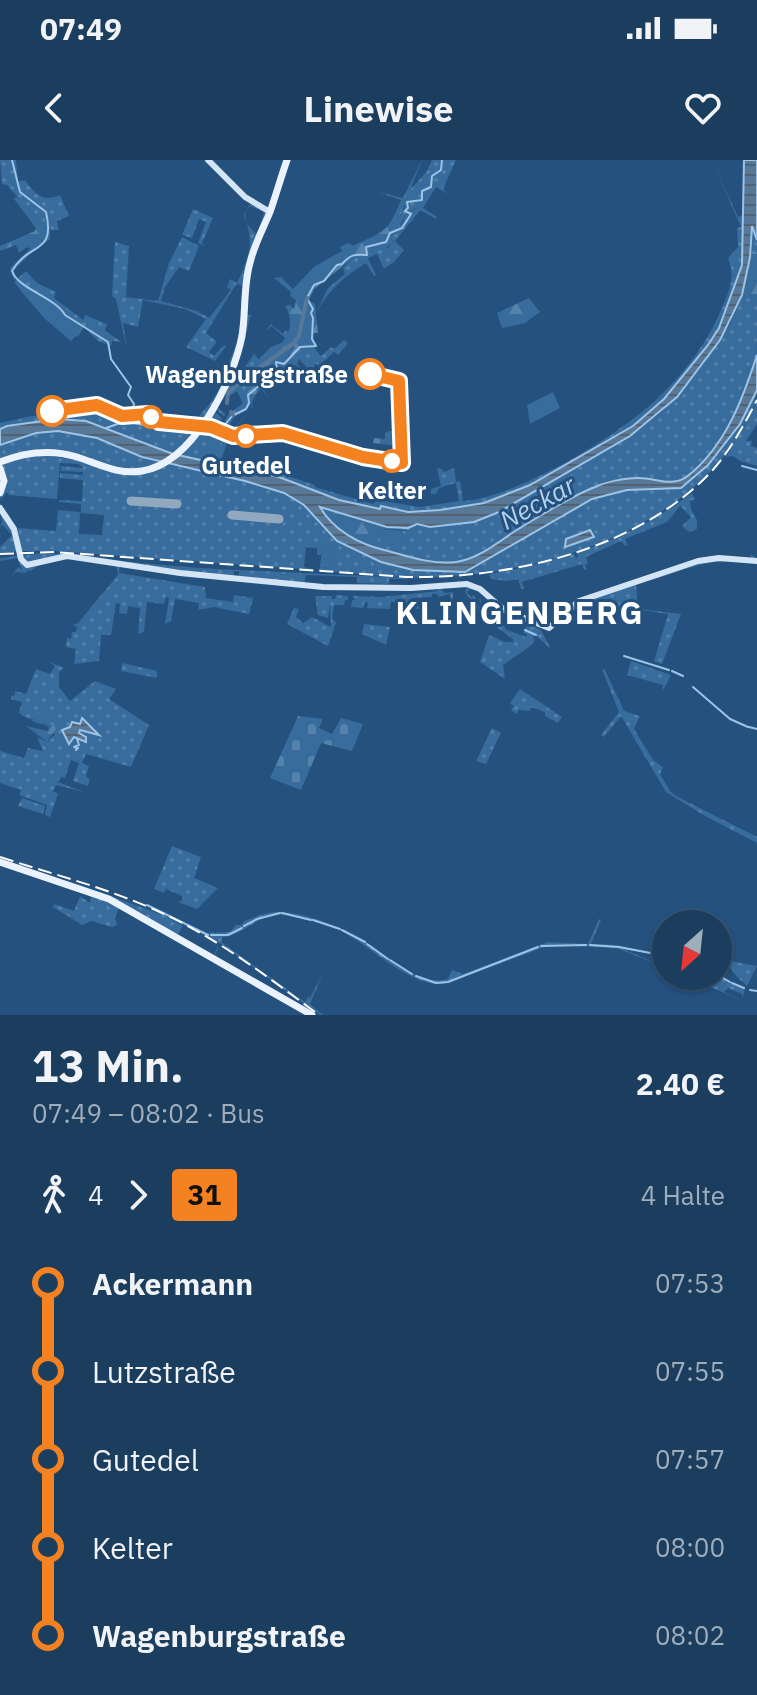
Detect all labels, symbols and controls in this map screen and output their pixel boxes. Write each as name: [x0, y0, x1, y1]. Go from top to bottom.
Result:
text: 07:49: [40, 9, 122, 48]
text: Linewise: [304, 85, 453, 132]
icon: back: [32, 86, 76, 130]
icon: heart: [681, 86, 725, 130]
place label: Wagenburgstraße: [145, 358, 348, 390]
marker: Wagenburgstraße: [355, 359, 385, 389]
unlabelled marker: [37, 396, 67, 426]
unlabelled marker: [140, 406, 162, 428]
marker: Gutedel: [235, 425, 257, 447]
place label: Gutedel: [201, 449, 291, 481]
marker: Kelter: [381, 450, 403, 472]
water label: Neckar: [493, 467, 582, 537]
place label: Kelter: [357, 474, 427, 506]
district label: KLINGENBERG: [396, 591, 644, 633]
north arrow: [652, 910, 732, 990]
map controls: [652, 910, 732, 990]
text: 13 Min.: [32, 1037, 184, 1094]
text: 2.40 €: [636, 1064, 725, 1103]
text: 07:49 – 08:02 · Bus: [32, 1096, 265, 1130]
icon: walk: [32, 1173, 76, 1217]
icon: forward: [116, 1173, 160, 1217]
text: 31: [188, 1176, 221, 1213]
text: 4: [88, 1178, 104, 1212]
text: 4 Halte: [641, 1178, 725, 1212]
text: Ackermann: [92, 1264, 253, 1303]
text: 07:53: [655, 1266, 725, 1300]
text: Lutzstraße: [92, 1352, 236, 1391]
text: 07:55: [655, 1354, 725, 1388]
text: Gutedel: [92, 1440, 199, 1479]
text: 07:57: [655, 1442, 725, 1476]
text: Kelter: [92, 1528, 173, 1567]
text: 08:00: [655, 1530, 725, 1564]
text: Wagenburgstraße: [92, 1616, 346, 1655]
text: 08:02: [655, 1618, 725, 1652]

